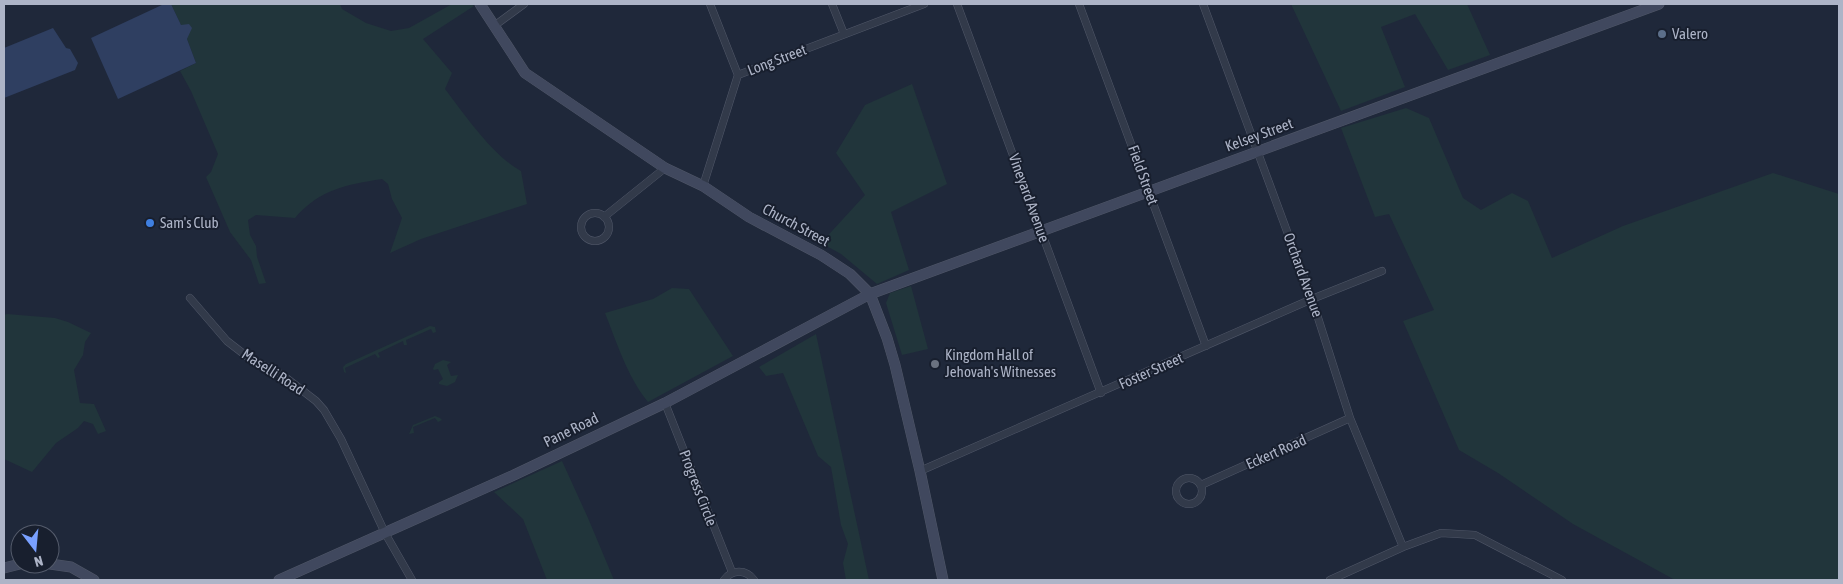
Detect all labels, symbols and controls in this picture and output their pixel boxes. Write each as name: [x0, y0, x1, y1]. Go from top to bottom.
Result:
place label: Valero: [1672, 25, 1708, 42]
marker: Valero: [1656, 28, 1668, 40]
street label: Long Street: [745, 41, 809, 78]
street label: Kelsey Street: [1223, 114, 1295, 155]
street label: Field Street: [1125, 143, 1162, 207]
street label: Vineyard Avenue: [1006, 151, 1053, 245]
street label: Church Street: [760, 200, 833, 249]
place label: Sam's Club: [160, 214, 219, 231]
marker: Sam's Club: [144, 217, 156, 229]
street label: Orchard Avenue: [1280, 231, 1327, 319]
street label: Maselli Road: [239, 345, 308, 398]
place label: Kingdom Hall of Jehovah's Witnesses: [945, 346, 1056, 380]
street label: Foster Street: [1116, 349, 1186, 392]
marker: Kingdom Hall of Jehovah's Witnesses: [929, 358, 941, 370]
street label: Pane Road: [541, 409, 601, 450]
street label: Eckert Road: [1243, 431, 1309, 472]
street label: Progress Circle: [676, 447, 721, 528]
north arrow: [10, 524, 60, 574]
text: N: [32, 553, 45, 570]

